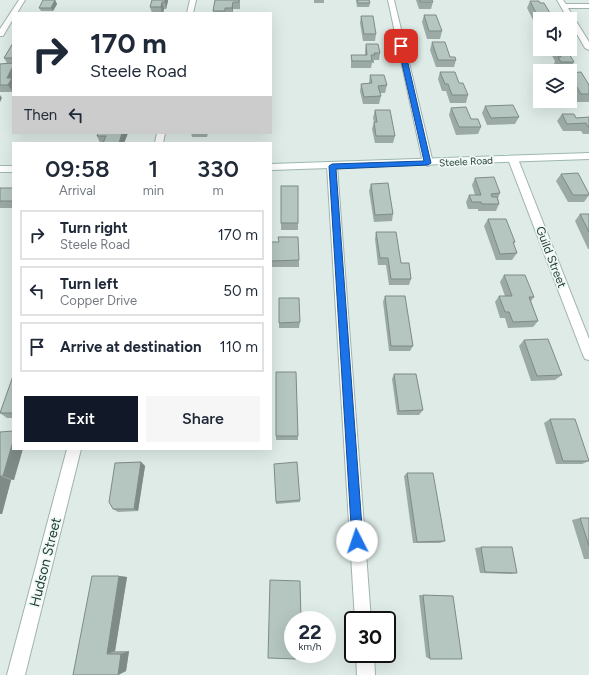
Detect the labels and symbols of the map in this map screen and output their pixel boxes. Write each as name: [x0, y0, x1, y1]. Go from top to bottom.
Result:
pin: [384, 29, 418, 63]
street label: Steele Road: [439, 154, 493, 169]
street label: Guild Street: [533, 224, 569, 290]
street label: Hudson Street: [26, 516, 65, 609]
position arrow: [336, 520, 378, 562]
speed limit sign: 30: [344, 611, 396, 663]

